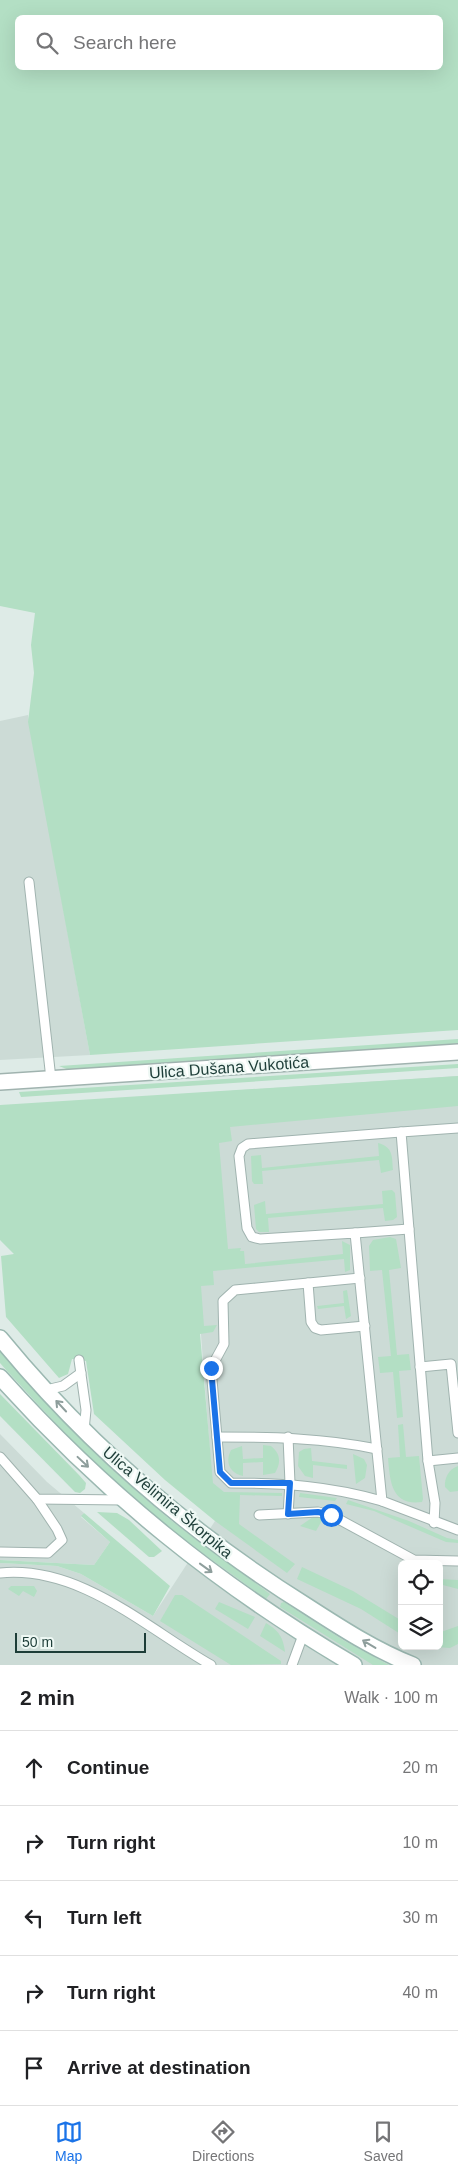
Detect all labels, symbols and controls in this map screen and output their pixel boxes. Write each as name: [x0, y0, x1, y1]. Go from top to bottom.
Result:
search box: [15, 15, 443, 70]
icon: search: [33, 29, 61, 57]
text: Search here: [73, 32, 177, 53]
street label: Ulica Dušana Vukotića: [148, 1053, 310, 1082]
route end: [200, 1357, 223, 1380]
one-way arrow: [55, 1400, 67, 1413]
street label: Ulica Velimira Škorpika: [100, 1443, 237, 1562]
one-way arrow: [76, 1456, 89, 1468]
route start: [320, 1504, 343, 1527]
map controls: [398, 1560, 443, 1650]
button: locate: [398, 1560, 443, 1605]
one-way arrow: [199, 1563, 213, 1573]
button: layers: [398, 1605, 443, 1650]
scale bar: [15, 1630, 146, 1653]
text: 50 m: [22, 1634, 53, 1650]
one-way arrow: [362, 1639, 376, 1649]
text: 2 min: [20, 1686, 75, 1709]
text: Walk · 100 m: [344, 1689, 438, 1706]
icon: ahead: [20, 1754, 48, 1782]
text: Continue: [67, 1757, 149, 1778]
text: 20 m: [402, 1759, 438, 1776]
icon: right: [20, 1829, 48, 1857]
text: Turn right: [67, 1832, 155, 1853]
text: 10 m: [402, 1834, 438, 1851]
icon: left: [20, 1904, 48, 1932]
text: Turn left: [67, 1907, 142, 1928]
text: 30 m: [402, 1909, 438, 1926]
icon: right: [20, 1979, 48, 2007]
text: Turn right: [67, 1982, 155, 2003]
text: 40 m: [402, 1984, 438, 2001]
icon: arrive: [20, 2054, 48, 2082]
text: Arrive at destination: [67, 2057, 251, 2078]
tab: Map: [55, 2118, 83, 2164]
tab: Directions: [192, 2118, 254, 2164]
tab: Saved: [364, 2118, 403, 2164]

